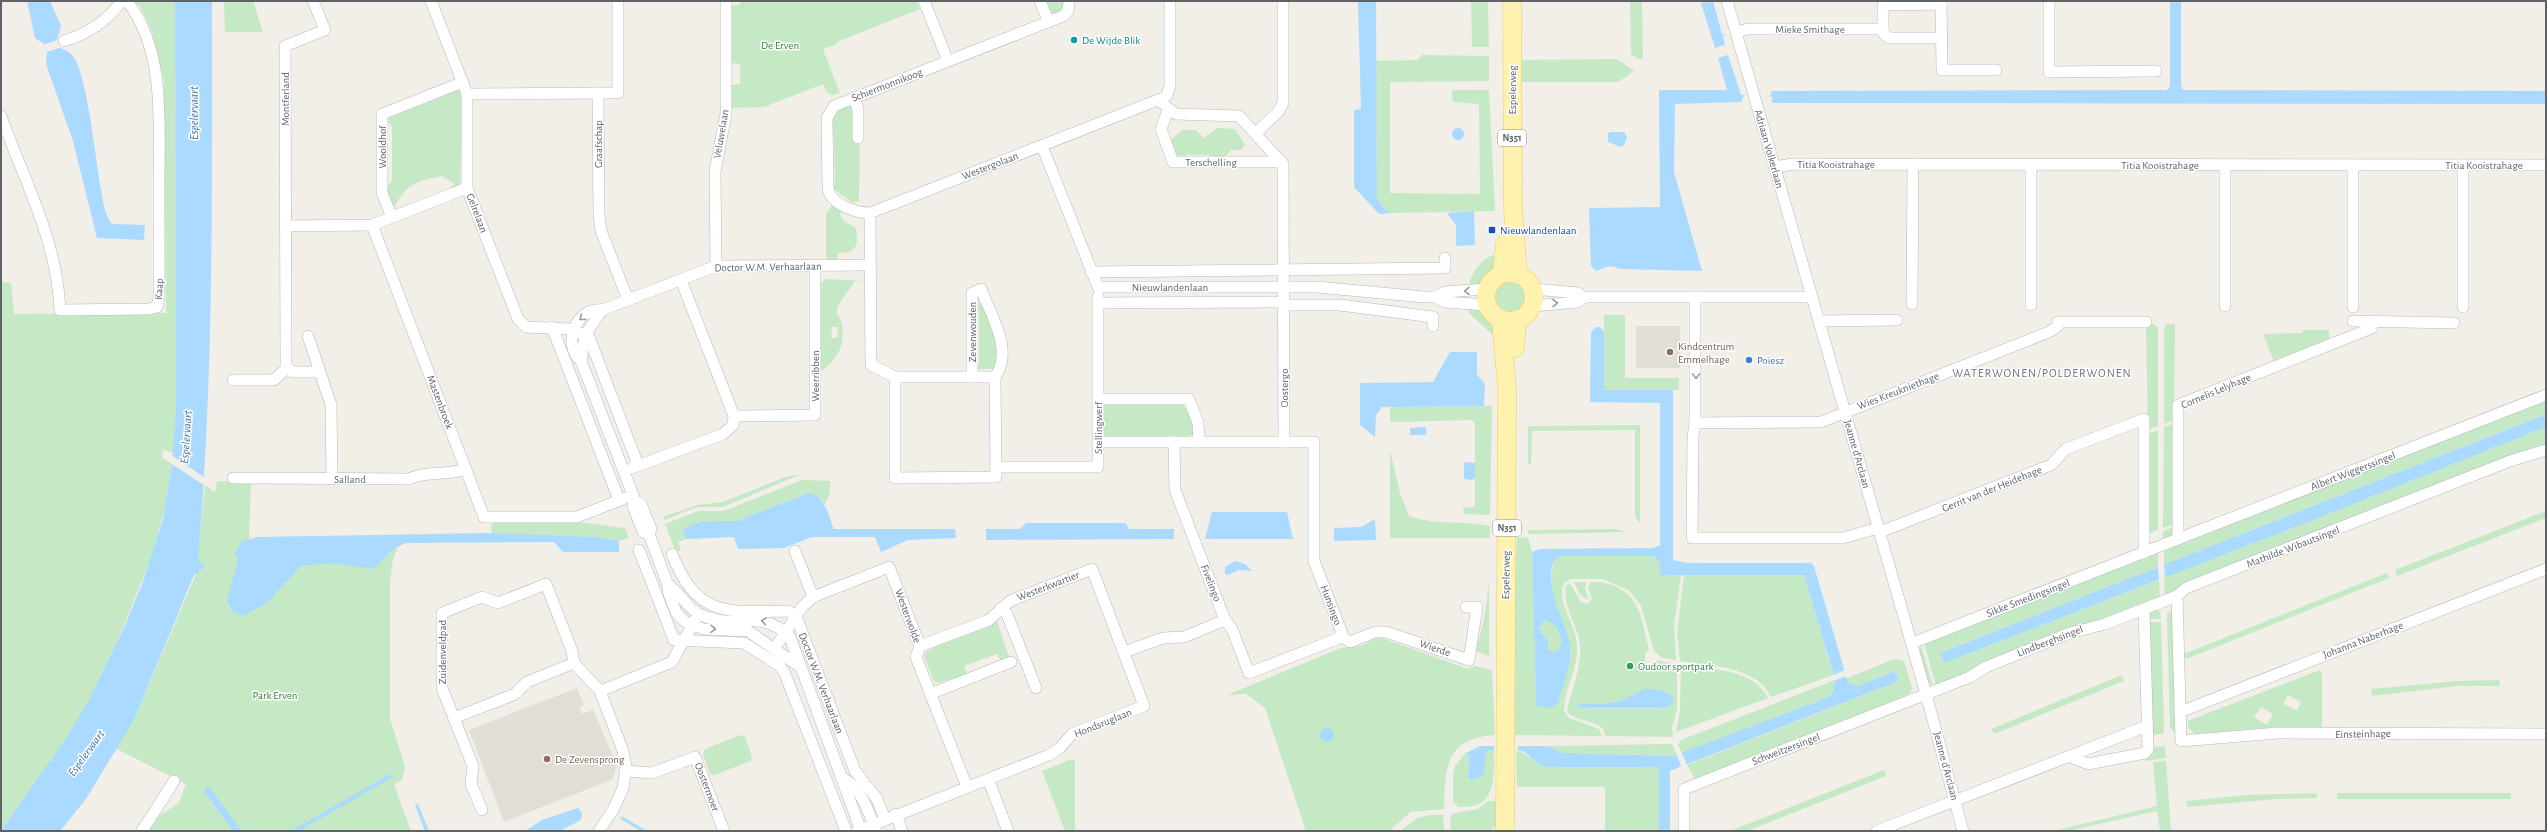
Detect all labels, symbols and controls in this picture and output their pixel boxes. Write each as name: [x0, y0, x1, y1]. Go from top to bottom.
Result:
street label: Mieke Smithage: [1775, 24, 1845, 35]
marker: De Wijde Blik: [1069, 35, 1079, 45]
place label: De Wijde Blik: [1082, 35, 1140, 46]
park label: De Erven: [761, 40, 799, 51]
street label: Espelerweg: [1507, 65, 1518, 115]
street label: Schiermonnikoog: [850, 66, 925, 104]
street label: Montferland: [280, 72, 291, 126]
water label: Espelervaart: [188, 86, 201, 140]
street label: Adriaan Volkerlaan: [1752, 108, 1786, 190]
street label: Veluwelaan: [711, 109, 731, 159]
street label: Graafschap: [593, 120, 604, 168]
street label: Wooldhof: [377, 125, 388, 168]
road number: N351: [1498, 130, 1526, 146]
street label: Westergolaan: [960, 150, 1020, 182]
street label: Terschelling: [1185, 157, 1237, 168]
street label: Titia Kooistrahage: [1797, 159, 1875, 170]
street label: Titia Kooistrahage: [2121, 160, 2199, 171]
street label: Titia Kooistrahage: [2445, 160, 2523, 171]
street label: Gelrelaan: [464, 192, 490, 234]
marker: Nieuwlandenlaan: [1487, 225, 1497, 235]
place label: Nieuwlandenlaan: [1500, 225, 1576, 236]
street label: Doctor W.M. Verhaarlaan: [714, 261, 822, 273]
street label: Kaap: [153, 277, 165, 300]
street label: Nieuwlandenlaan: [1132, 282, 1208, 293]
one-way arrow: [1464, 287, 1470, 295]
one-way arrow: [1552, 299, 1558, 307]
street label: Zevenwouden: [967, 302, 978, 362]
one-way arrow: [580, 313, 587, 320]
place label: Kindcentrum Emmelhage: [1678, 341, 1735, 365]
marker: Kindcentrum Emmelhage: [1665, 347, 1675, 357]
street label: Weerribben: [810, 350, 821, 402]
marker: Poiesz: [1744, 355, 1754, 365]
place label: Poiesz: [1757, 355, 1784, 366]
district label: WATERWONEN/POLDERWONEN: [1952, 367, 2132, 379]
street label: Oostergo: [1279, 368, 1290, 408]
street label: Wies Kreukniethage: [1856, 370, 1940, 412]
street label: Cornelis Lelyhage: [2180, 371, 2252, 411]
one-way arrow: [1692, 373, 1700, 379]
street label: Mastenbroek: [425, 374, 455, 430]
street label: Stellingwerf: [1093, 401, 1104, 454]
water label: Espelervaart: [178, 410, 195, 464]
street label: Jeanne d'Arclaan: [1842, 419, 1872, 489]
street label: Albert Wiggerssingel: [2309, 450, 2397, 492]
street label: Gerrit van der Heidehage: [1940, 464, 2044, 514]
street label: Salland: [334, 474, 366, 485]
road number: N351: [1493, 520, 1521, 536]
street label: Mathilde Wibautsingel: [2245, 524, 2341, 570]
street label: Espelerweg: [1500, 550, 1512, 600]
street label: Fivelingo: [1199, 563, 1223, 603]
street label: Westerkwartier: [1015, 569, 1081, 603]
street label: Sikke Smedingsingel: [1985, 577, 2071, 619]
street label: Hunsingo: [1318, 584, 1344, 626]
street label: Westerwolde: [893, 587, 923, 645]
one-way arrow: [761, 617, 767, 626]
street label: Zuidenveldpad: [437, 619, 448, 684]
street label: Johanna Naberhage: [2321, 620, 2405, 660]
street label: Lindberghsingel: [2016, 623, 2084, 659]
one-way arrow: [710, 625, 716, 634]
street label: Doctor W.M. Verhaarlaan: [797, 631, 845, 735]
street label: Wierde: [1418, 638, 1452, 658]
marker: Oudoor sportpark: [1625, 661, 1635, 671]
place label: Oudoor sportpark: [1638, 661, 1714, 672]
park label: Park Erven: [253, 690, 297, 701]
street label: Hondsruglaan: [1073, 706, 1133, 740]
water label: Espelervaart: [65, 728, 107, 779]
street label: Einsteinhage: [2335, 728, 2391, 740]
street label: Jeanne d'Arclaan: [1932, 730, 1960, 802]
street label: Schweitzersingel: [1751, 731, 1821, 767]
marker: De Zevensprong: [542, 754, 552, 764]
place label: De Zevensprong: [555, 754, 625, 765]
street label: Oostermoer: [693, 761, 721, 813]

